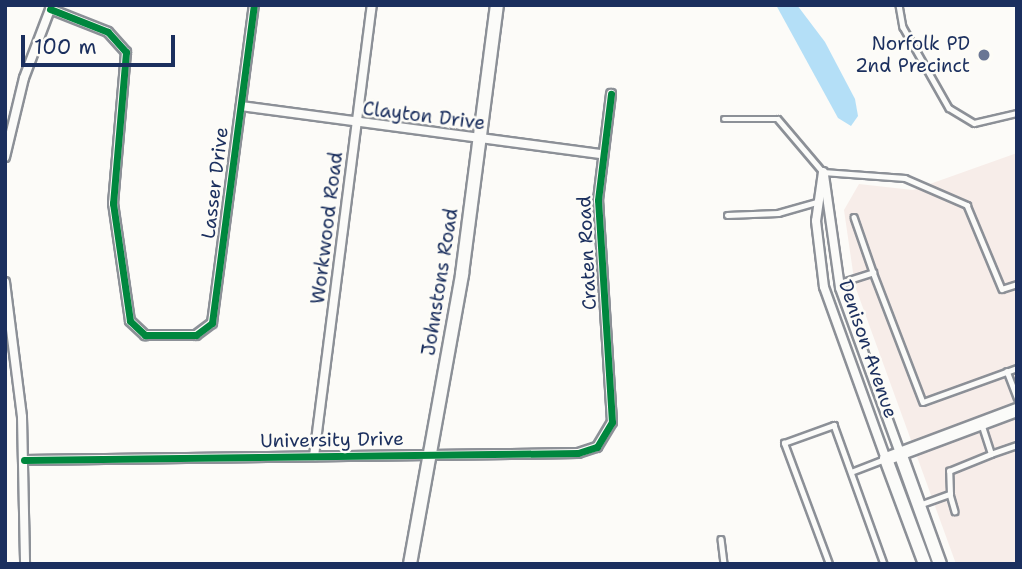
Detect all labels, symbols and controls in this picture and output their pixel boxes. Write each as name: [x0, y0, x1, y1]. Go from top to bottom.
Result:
scale bar: [24, 21, 178, 65]
text: 100 m: [34, 33, 97, 61]
place label: Norfolk PD 2nd Precinct: [855, 33, 970, 77]
marker: Norfolk PD 2nd Precinct: [976, 47, 992, 63]
street label: Clayton Drive: [361, 97, 487, 135]
street label: Lasser Drive: [197, 126, 233, 240]
street label: Workwood Road: [306, 151, 348, 305]
street label: Craten Road: [573, 195, 601, 311]
street label: Johnstons Road: [417, 207, 463, 357]
street label: Denison Avenue: [834, 277, 902, 421]
street label: University Drive: [260, 427, 404, 453]

